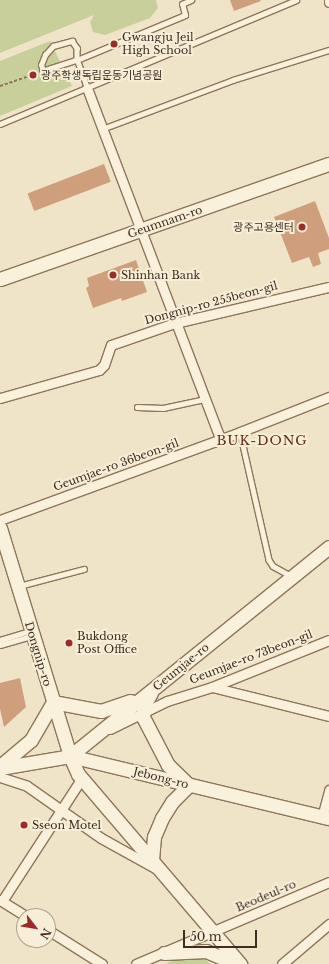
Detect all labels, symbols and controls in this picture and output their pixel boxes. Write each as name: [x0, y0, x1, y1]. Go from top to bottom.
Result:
place label: Gwangju Jeil High School: [122, 31, 194, 57]
marker: Gwangju Jeil High School: [109, 39, 119, 49]
place label: 광주학생독립운동기념공원: [41, 68, 162, 82]
marker: 광주학생독립운동기념공원: [28, 70, 38, 80]
street label: Geumnam-ro: [126, 203, 204, 241]
place label: 광주고용센터: [233, 220, 294, 234]
marker: 광주고용센터: [297, 222, 307, 232]
place label: Shinhan Bank: [121, 268, 200, 282]
marker: Shinhan Bank: [108, 270, 118, 280]
street label: Dongnip-ro 255beon-gil: [143, 279, 279, 327]
district label: BUK-DONG: [216, 433, 308, 449]
street label: Geumjae-ro 36beon-gil: [51, 436, 181, 494]
street label: Dongnip-ro: [22, 620, 54, 688]
street label: Geumjae-ro 73beon-gil: [188, 627, 314, 687]
place label: Bukdong Post Office: [77, 630, 137, 656]
marker: Bukdong Post Office: [64, 638, 74, 648]
street label: Geumjae-ro: [150, 640, 212, 694]
street label: Jebong-ro: [132, 765, 190, 791]
place label: Sseon Motel: [32, 818, 101, 832]
marker: Sseon Motel: [19, 820, 29, 830]
street label: Beodeul-ro: [234, 877, 298, 915]
north arrow: [16, 908, 56, 948]
scale bar: [185, 922, 259, 948]
text: N: [37, 926, 54, 942]
text: 50 m: [190, 929, 222, 944]

